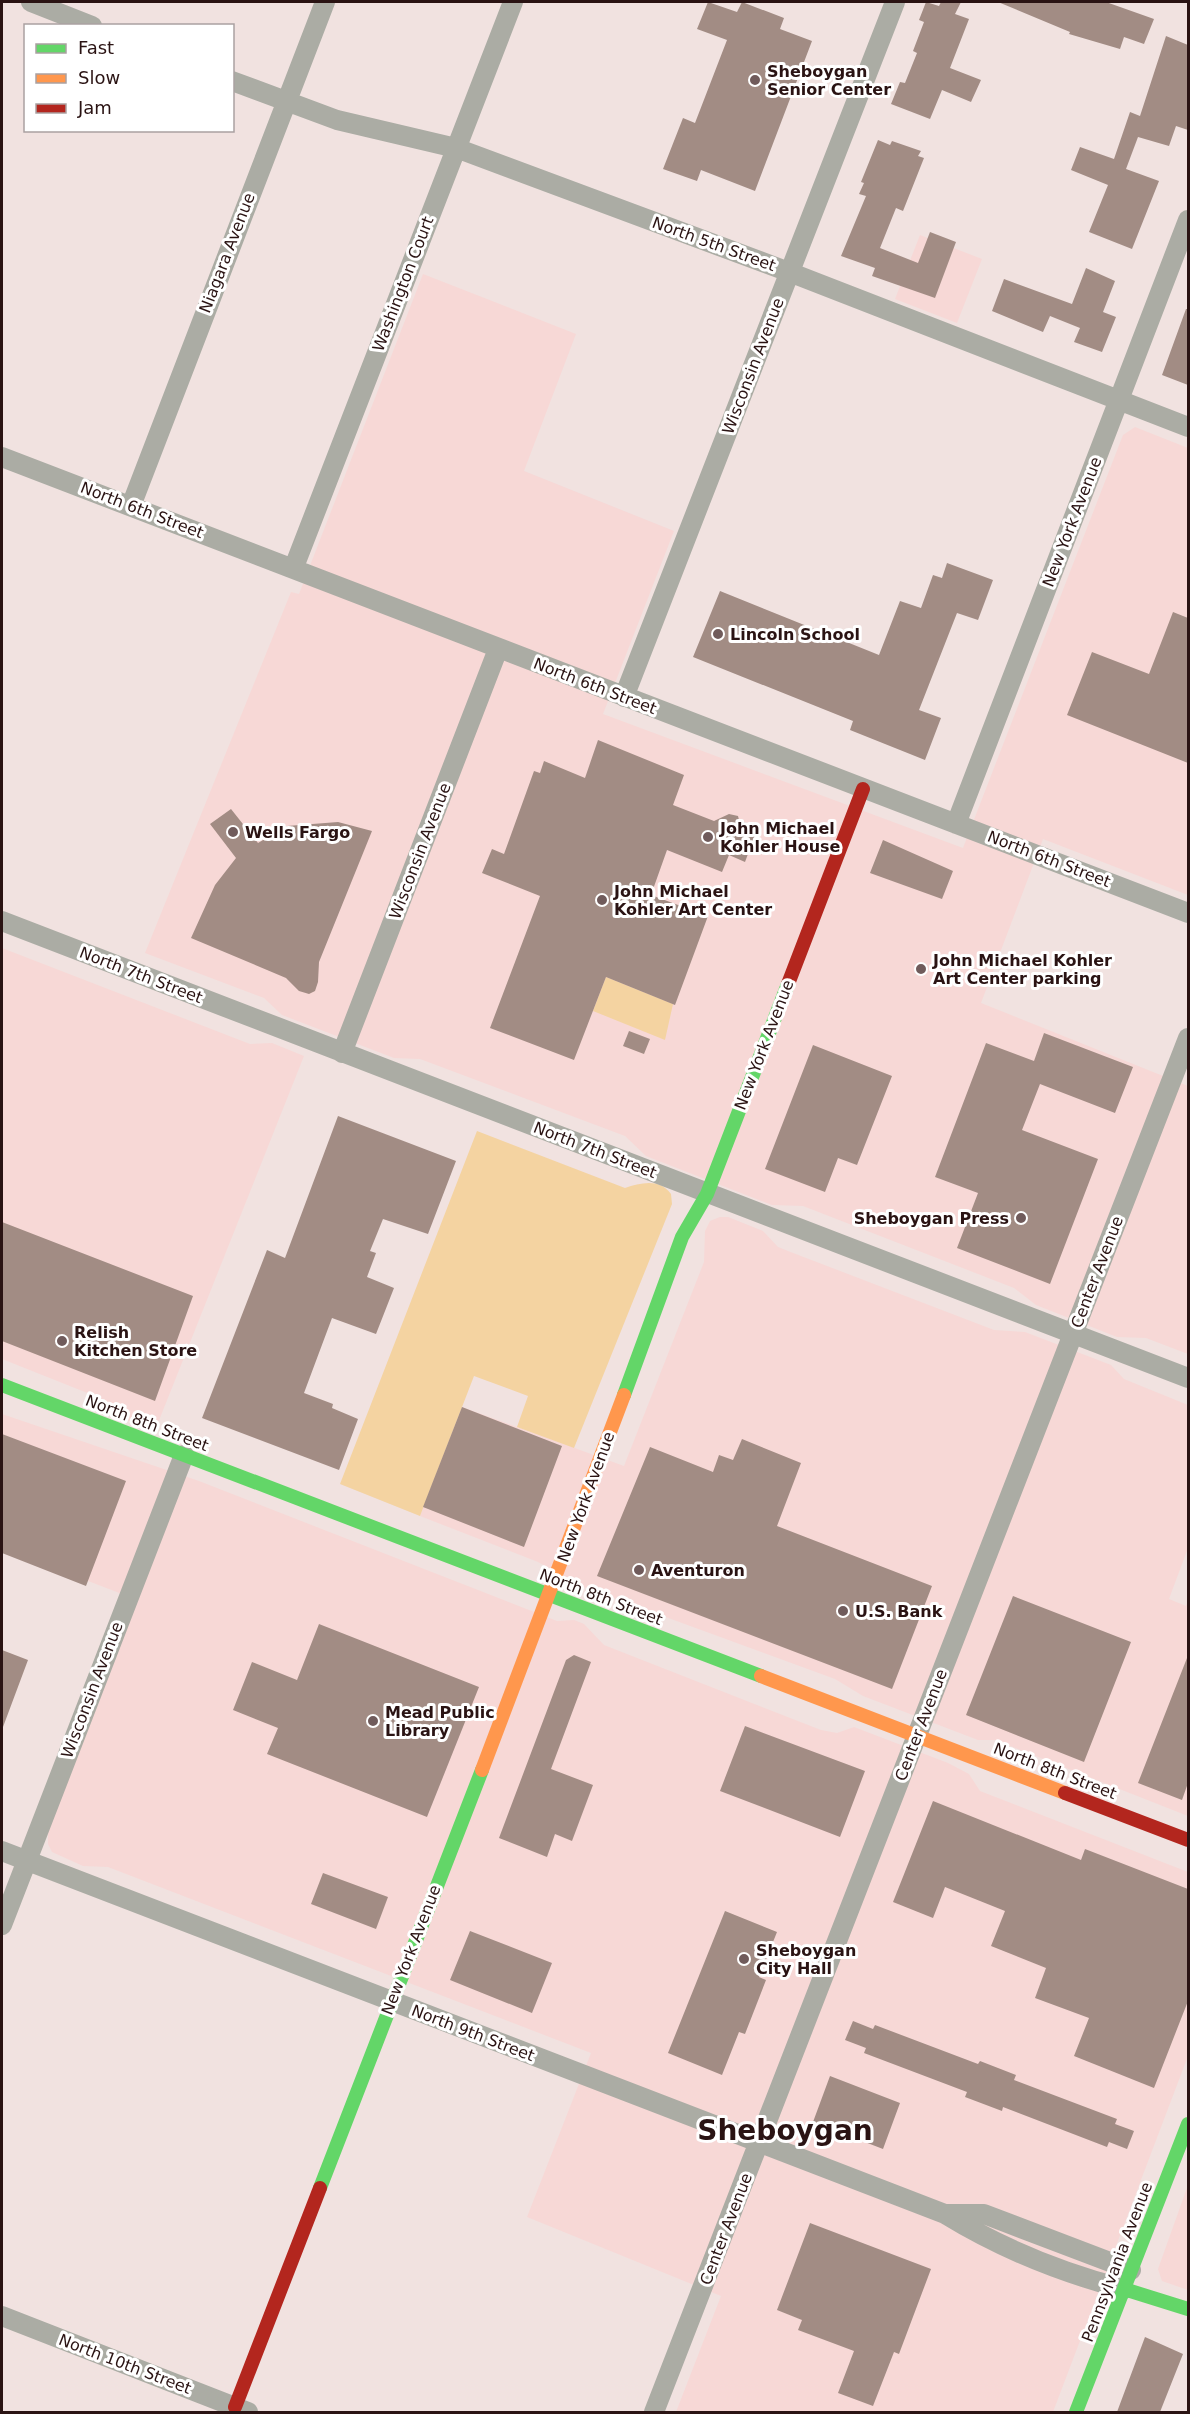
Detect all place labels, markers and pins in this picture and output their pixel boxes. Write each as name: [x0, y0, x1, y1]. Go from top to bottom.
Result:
place label: Sheboygan Senior Center: [767, 62, 891, 99]
marker: Sheboygan Senior Center: [748, 73, 762, 87]
place label: Lincoln School: [730, 625, 860, 644]
marker: Lincoln School: [711, 627, 725, 641]
place label: John Michael Kohler House: [719, 819, 841, 856]
place label: Wells Fargo: [245, 823, 350, 842]
marker: Wells Fargo: [226, 825, 240, 839]
marker: John Michael Kohler House: [701, 830, 715, 844]
place label: John Michael Kohler Art Center: [613, 882, 772, 919]
marker: John Michael Kohler Art Center: [595, 893, 609, 907]
place label: John Michael Kohler Art Center parking: [932, 951, 1112, 988]
marker: John Michael Kohler Art Center parking: [914, 962, 928, 976]
place label: Sheboygan Press: [854, 1209, 1009, 1228]
marker: Sheboygan Press: [1014, 1211, 1028, 1225]
place label: Relish Kitchen Store: [74, 1323, 197, 1360]
marker: Relish Kitchen Store: [55, 1334, 69, 1348]
place label: Aventuron: [651, 1561, 745, 1580]
marker: Aventuron: [632, 1563, 646, 1577]
place label: U.S. Bank: [855, 1602, 943, 1621]
marker: U.S. Bank: [836, 1604, 850, 1618]
place label: Mead Public Library: [385, 1703, 495, 1740]
marker: Mead Public Library: [366, 1714, 380, 1728]
place label: Sheboygan City Hall: [756, 1941, 856, 1978]
marker: Sheboygan City Hall: [737, 1952, 751, 1966]

